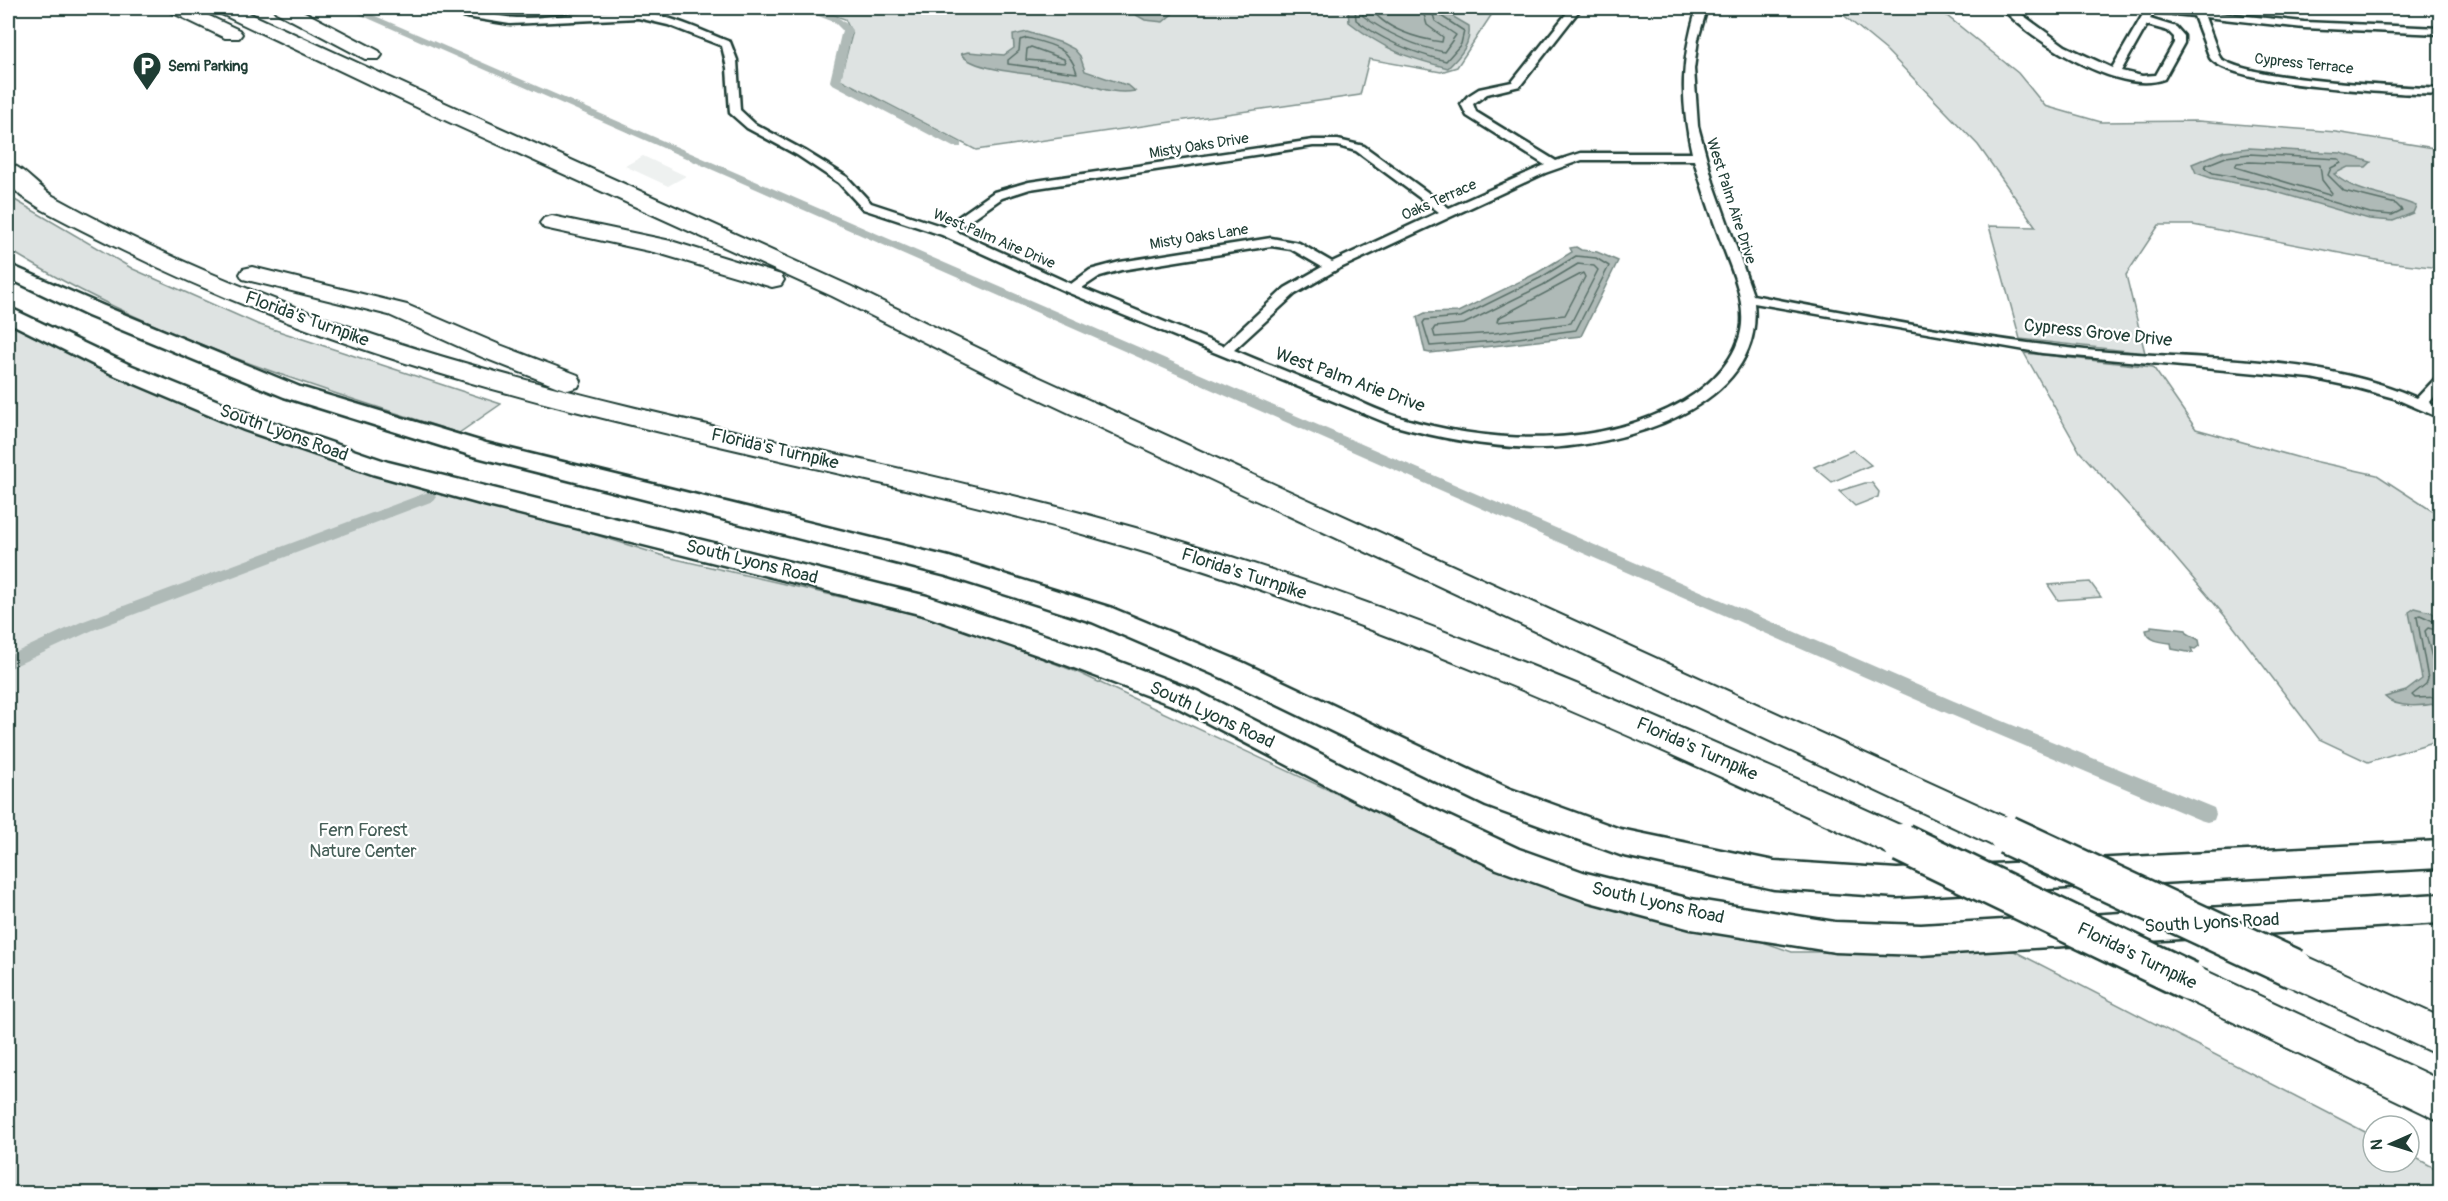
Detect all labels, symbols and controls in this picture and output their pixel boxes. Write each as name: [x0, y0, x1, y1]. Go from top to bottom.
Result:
street label: Cypress Terrace: [2254, 49, 2355, 79]
parking icon: Semi Parking: [131, 50, 163, 92]
place label: Semi Parking: [168, 57, 249, 76]
street label: Misty Oaks Drive: [1148, 129, 1251, 163]
street label: West Palm Aire Drive: [1702, 136, 1760, 267]
street label: Oaks Terrace: [1398, 175, 1480, 225]
street label: West Palm Aire Drive: [930, 205, 1059, 274]
street label: Misty Oaks Lane: [1148, 220, 1250, 254]
street label: Florida's Turnpike: [242, 286, 372, 352]
street label: Cypress Grove Drive: [2023, 314, 2174, 352]
street label: West Palm Arie Drive: [1272, 342, 1428, 418]
street label: South Lyons Road: [217, 399, 351, 467]
street label: Florida's Turnpike: [709, 423, 841, 475]
street label: South Lyons Road: [684, 534, 820, 590]
street label: Florida's Turnpike: [1178, 543, 1310, 605]
street label: South Lyons Road: [1146, 676, 1278, 754]
street label: Florida's Turnpike: [1633, 712, 1761, 786]
park label: Fern Forest Nature Center: [309, 819, 417, 863]
street label: South Lyons Road: [1590, 877, 1726, 929]
street label: South Lyons Road: [2144, 908, 2280, 938]
street label: Florida's Turnpike: [2073, 917, 2201, 995]
north arrow: [2361, 1114, 2421, 1174]
text: N: [2367, 1139, 2387, 1151]

